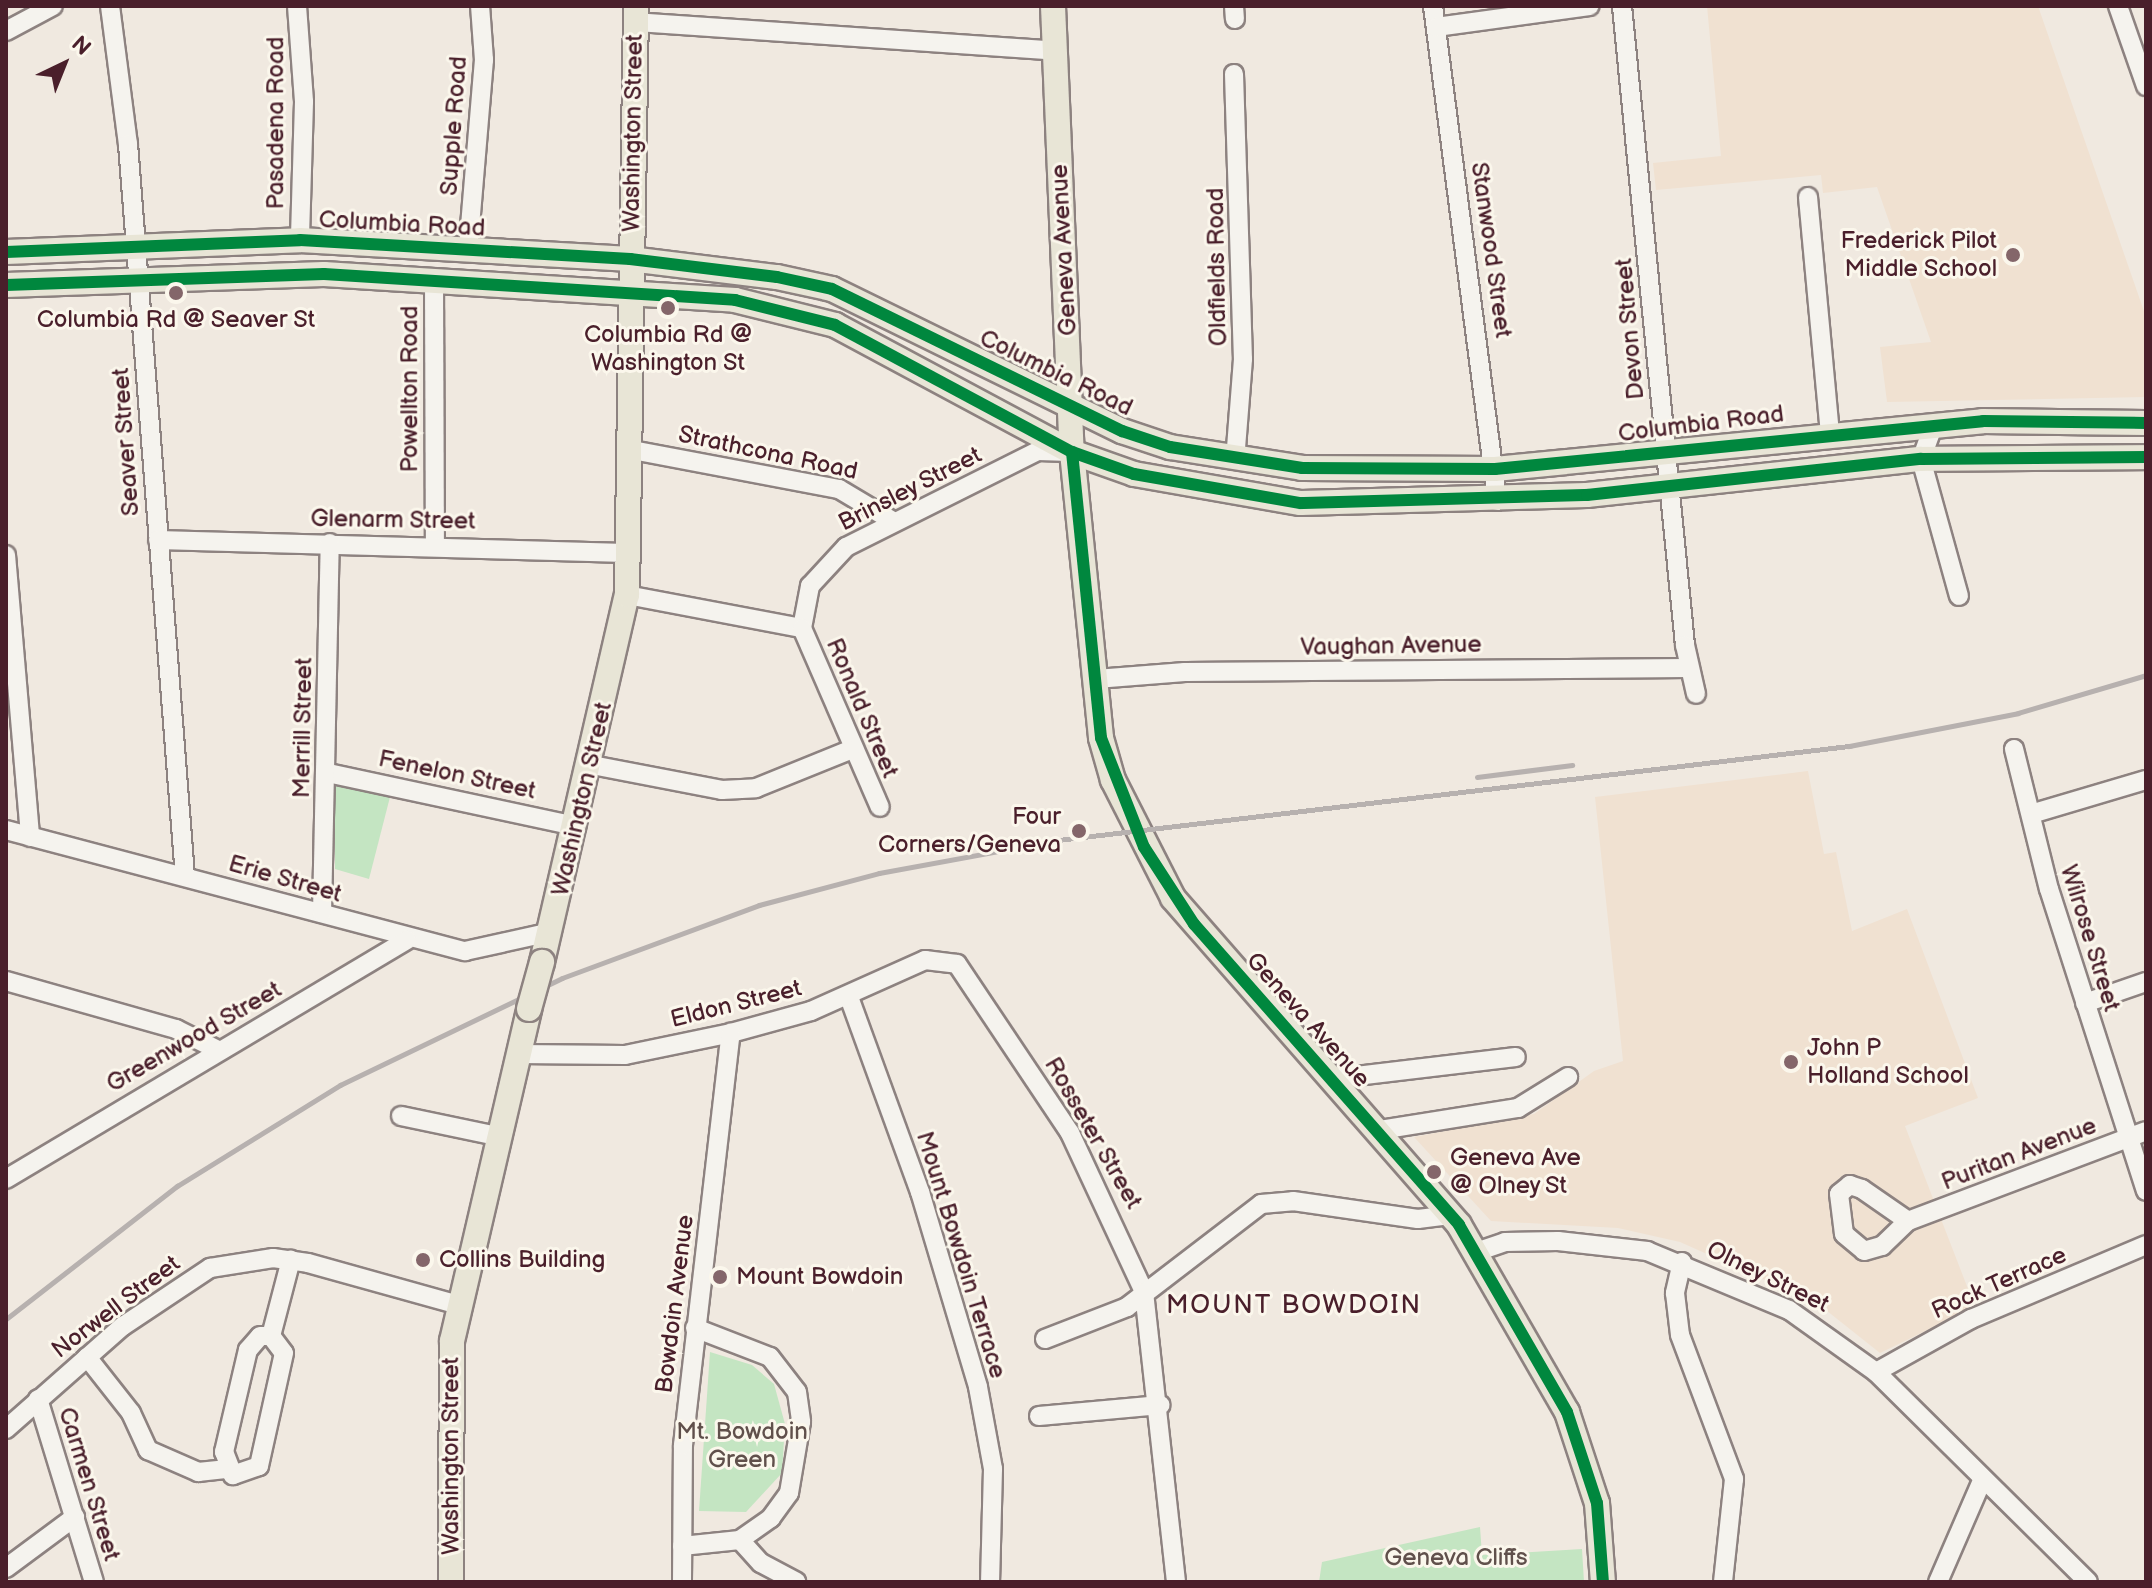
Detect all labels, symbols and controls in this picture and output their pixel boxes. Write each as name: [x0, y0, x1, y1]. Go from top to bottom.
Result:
north arrow: [24, 24, 104, 104]
text: N: [65, 31, 96, 62]
street label: Washington Street: [617, 34, 649, 232]
street label: Pasadena Road: [262, 37, 290, 209]
street label: Supple Road: [435, 55, 473, 197]
street label: Stanwood Street: [1464, 160, 1518, 340]
street label: Geneva Avenue: [1045, 163, 1083, 337]
street label: Oldfields Road: [1201, 188, 1233, 346]
street label: Columbia Road: [318, 205, 486, 243]
place label: Frederick Pilot Middle School: [1840, 227, 1997, 283]
marker: Frederick Pilot Middle School: [2004, 246, 2022, 264]
street label: Devon Street: [1609, 257, 1651, 401]
marker: Columbia Rd @ Seaver St: [167, 284, 185, 302]
marker: Columbia Rd @ Washington St: [659, 299, 677, 317]
place label: Columbia Rd @ Seaver St: [36, 306, 316, 334]
street label: Powellton Road: [396, 306, 424, 472]
place label: Columbia Rd @ Washington St: [584, 321, 752, 377]
street label: Columbia Road: [975, 324, 1137, 422]
street label: Seaver Street: [106, 367, 146, 517]
street label: Columbia Road: [1617, 400, 1785, 448]
street label: Strathcona Road: [676, 420, 860, 486]
street label: Brinsley Street: [833, 440, 987, 538]
street label: Glenarm Street: [310, 504, 476, 536]
street label: Vaughan Avenue: [1300, 630, 1482, 662]
street label: Ronald Street: [820, 634, 904, 782]
street label: Merrill Street: [287, 657, 319, 799]
street label: Washington Street: [546, 699, 618, 899]
street label: Fenelon Street: [376, 744, 538, 806]
place label: Four Corners/Geneva: [878, 803, 1061, 859]
marker: Four Corners/Geneva: [1068, 820, 1090, 842]
street label: Erie Street: [225, 849, 345, 909]
street label: Wilrose Street: [2054, 861, 2126, 1015]
street label: Geneva Avenue: [1240, 947, 1376, 1093]
street label: Eldon Street: [667, 974, 805, 1034]
street label: Greenwood Street: [101, 975, 287, 1099]
place label: John P Holland School: [1807, 1034, 1969, 1090]
street label: Rosseter Street: [1038, 1052, 1148, 1214]
marker: John P Holland School: [1782, 1053, 1800, 1071]
street label: Puritan Avenue: [1938, 1111, 2100, 1197]
street label: Mount Bowdoin Terrace: [910, 1128, 1012, 1382]
place label: Geneva Ave @ Olney St: [1450, 1144, 1581, 1200]
marker: Geneva Ave @ Olney St: [1425, 1163, 1443, 1181]
street label: Bowdoin Avenue: [650, 1213, 700, 1395]
street label: Olney Street: [1701, 1235, 1835, 1319]
street label: Rock Terrace: [1927, 1240, 2071, 1326]
place label: Collins Building: [439, 1246, 605, 1274]
street label: Norwell Street: [46, 1249, 186, 1365]
marker: Collins Building: [414, 1251, 432, 1269]
place label: Mount Bowdoin: [736, 1263, 903, 1291]
marker: Mount Bowdoin: [711, 1268, 729, 1286]
district label: MOUNT BOWDOIN: [1166, 1290, 1422, 1322]
street label: Washington Street: [437, 1357, 465, 1555]
street label: Carmen Street: [52, 1404, 126, 1564]
park label: Mt. Bowdoin Green: [676, 1418, 808, 1474]
park label: Geneva Cliffs: [1384, 1544, 1528, 1572]

